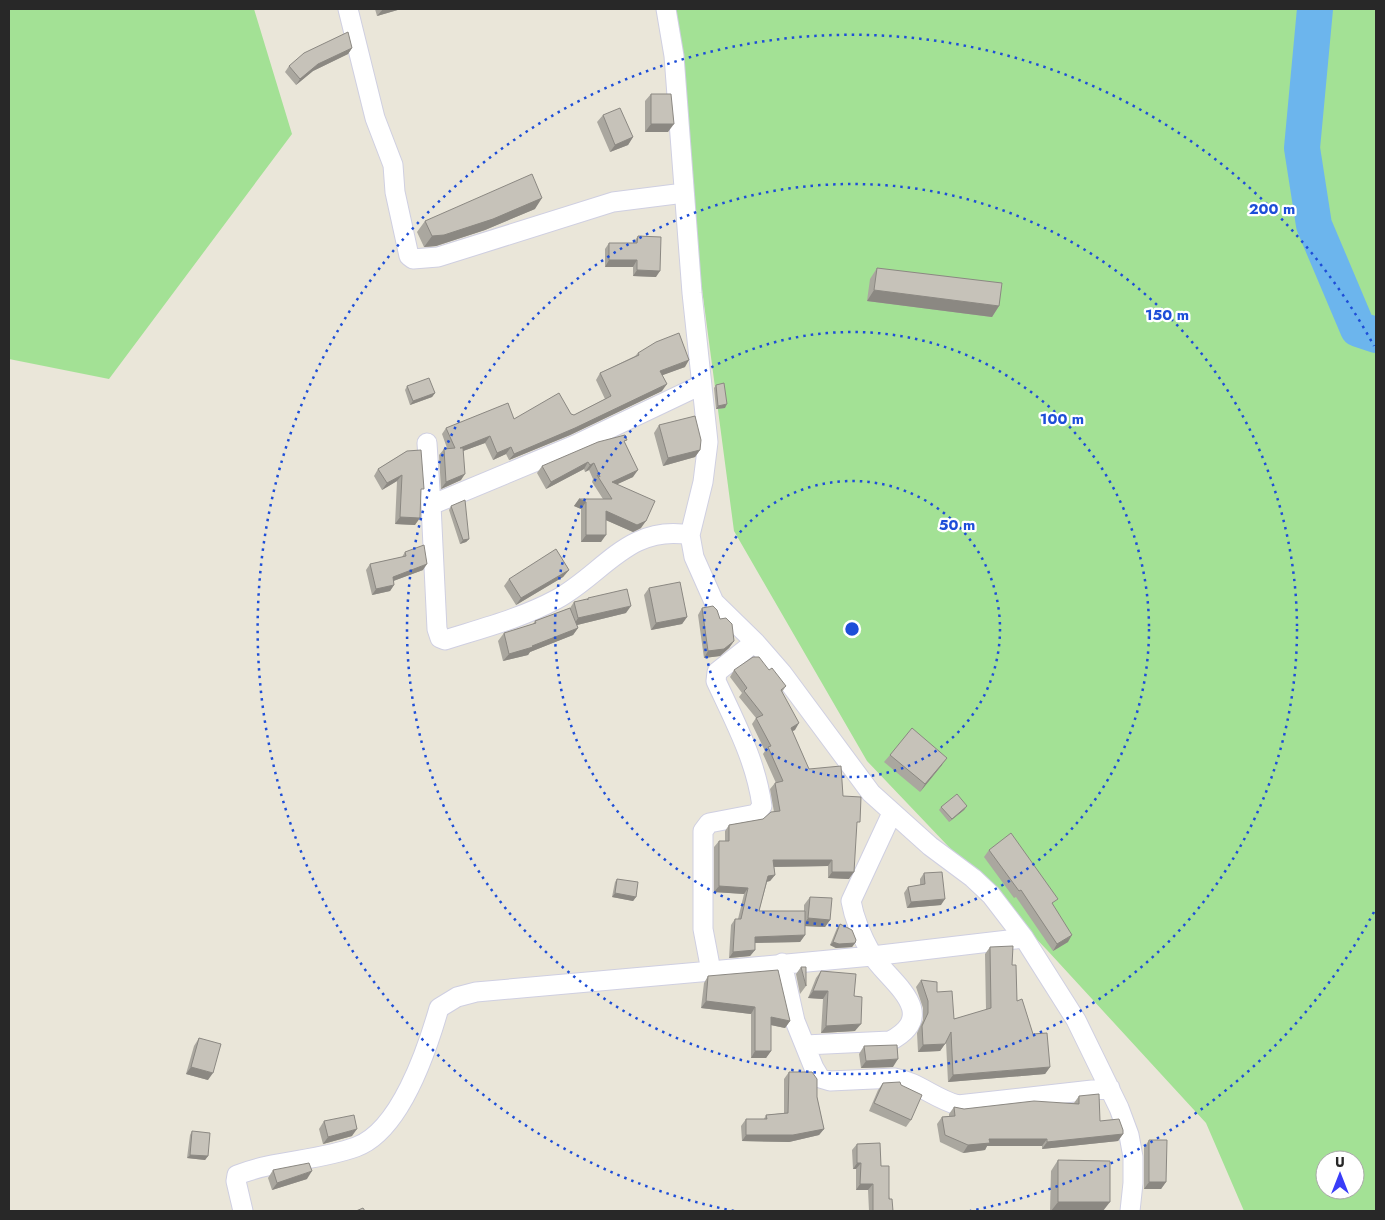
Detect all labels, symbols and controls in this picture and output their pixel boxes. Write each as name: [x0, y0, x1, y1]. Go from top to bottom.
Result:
text: 200 m: [1249, 198, 1295, 220]
text: 150 m: [1145, 304, 1189, 326]
text: 100 m: [1040, 408, 1084, 430]
text: 50 m: [939, 514, 975, 536]
centre of rings: [843, 620, 861, 638]
north arrow: [1315, 1150, 1365, 1200]
text: U: [1335, 1152, 1345, 1172]

